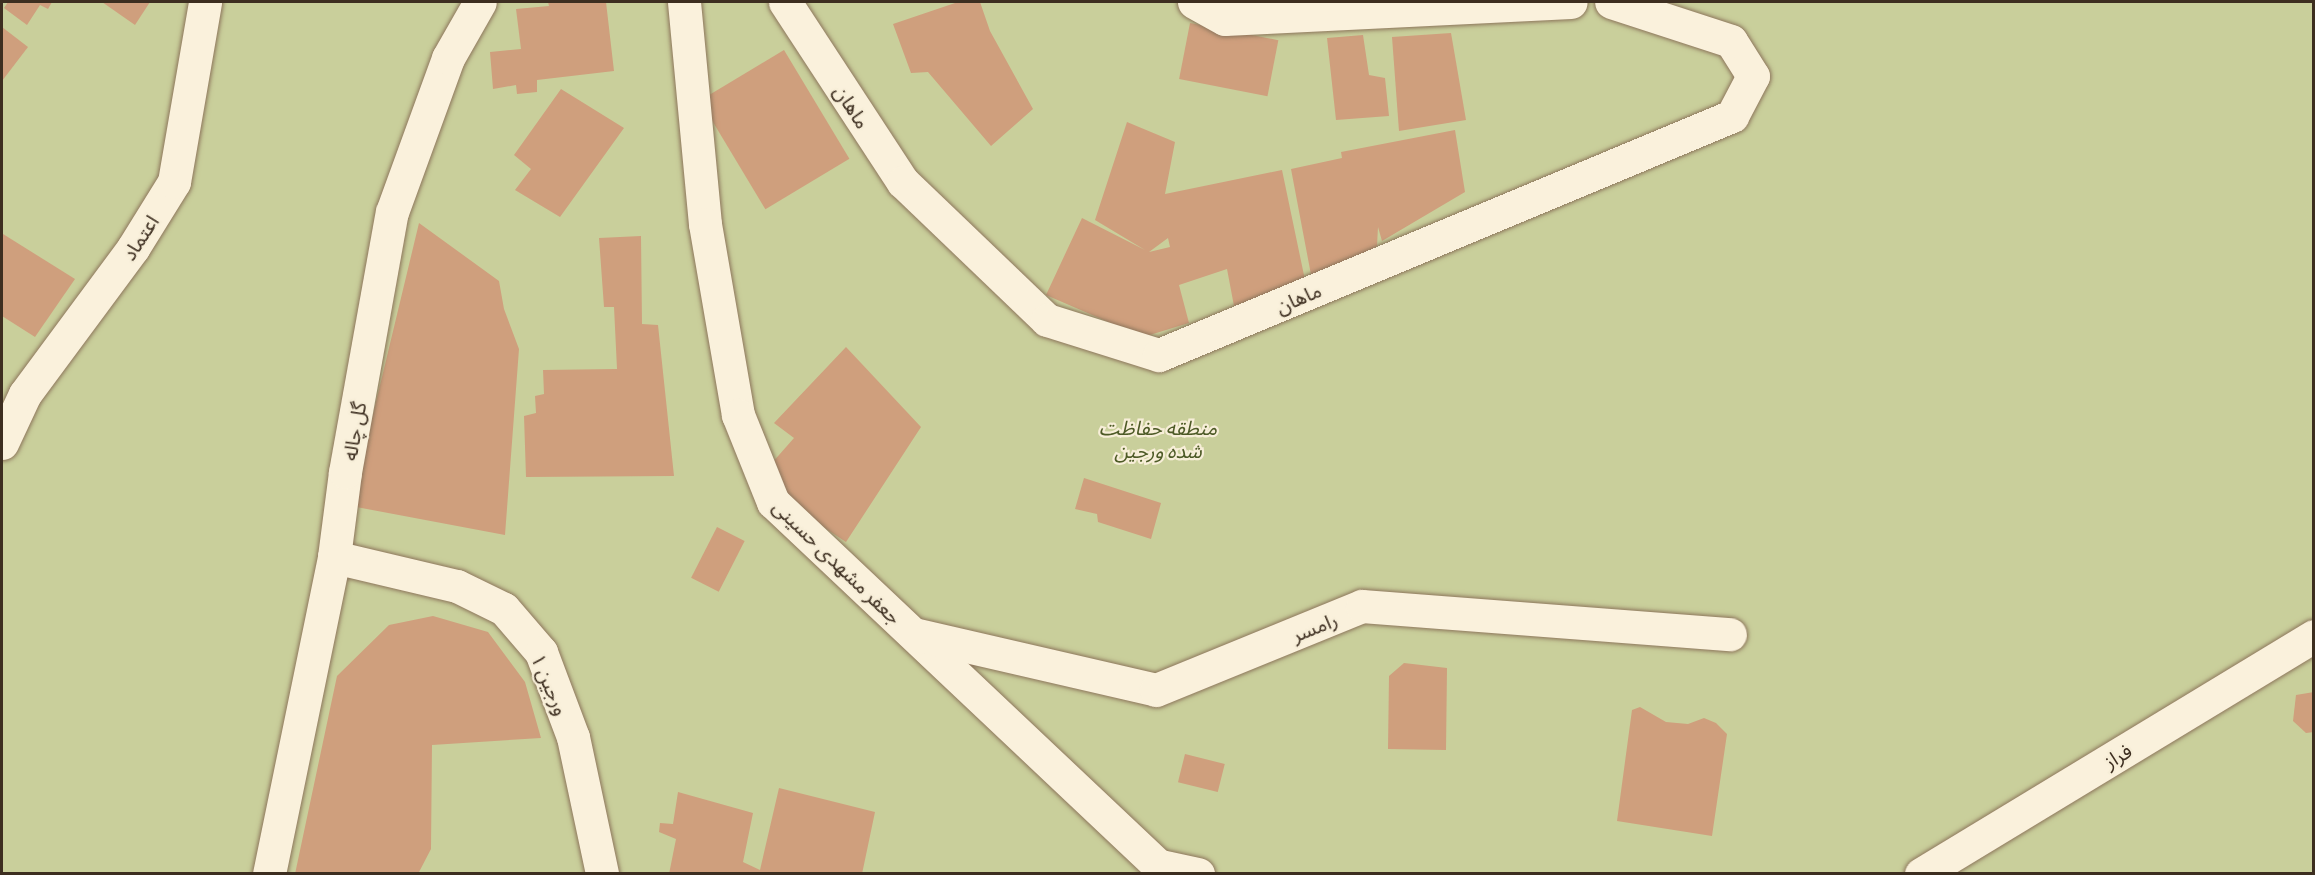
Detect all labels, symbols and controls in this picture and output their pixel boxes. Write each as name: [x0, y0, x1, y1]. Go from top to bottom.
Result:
street label: ماهان: [830, 80, 876, 132]
street label: اعتماد: [116, 210, 162, 264]
street label: ماهان: [1272, 277, 1324, 317]
street label: گل چاله: [336, 400, 370, 462]
park label: منطقه حفاظت شده ورجین: [1099, 414, 1217, 461]
street label: جعفر مشهدی حسینی: [769, 494, 907, 628]
street label: رامسر: [1288, 606, 1340, 646]
street label: ورجین ۱: [527, 650, 575, 718]
street label: فراز: [2099, 737, 2135, 773]

